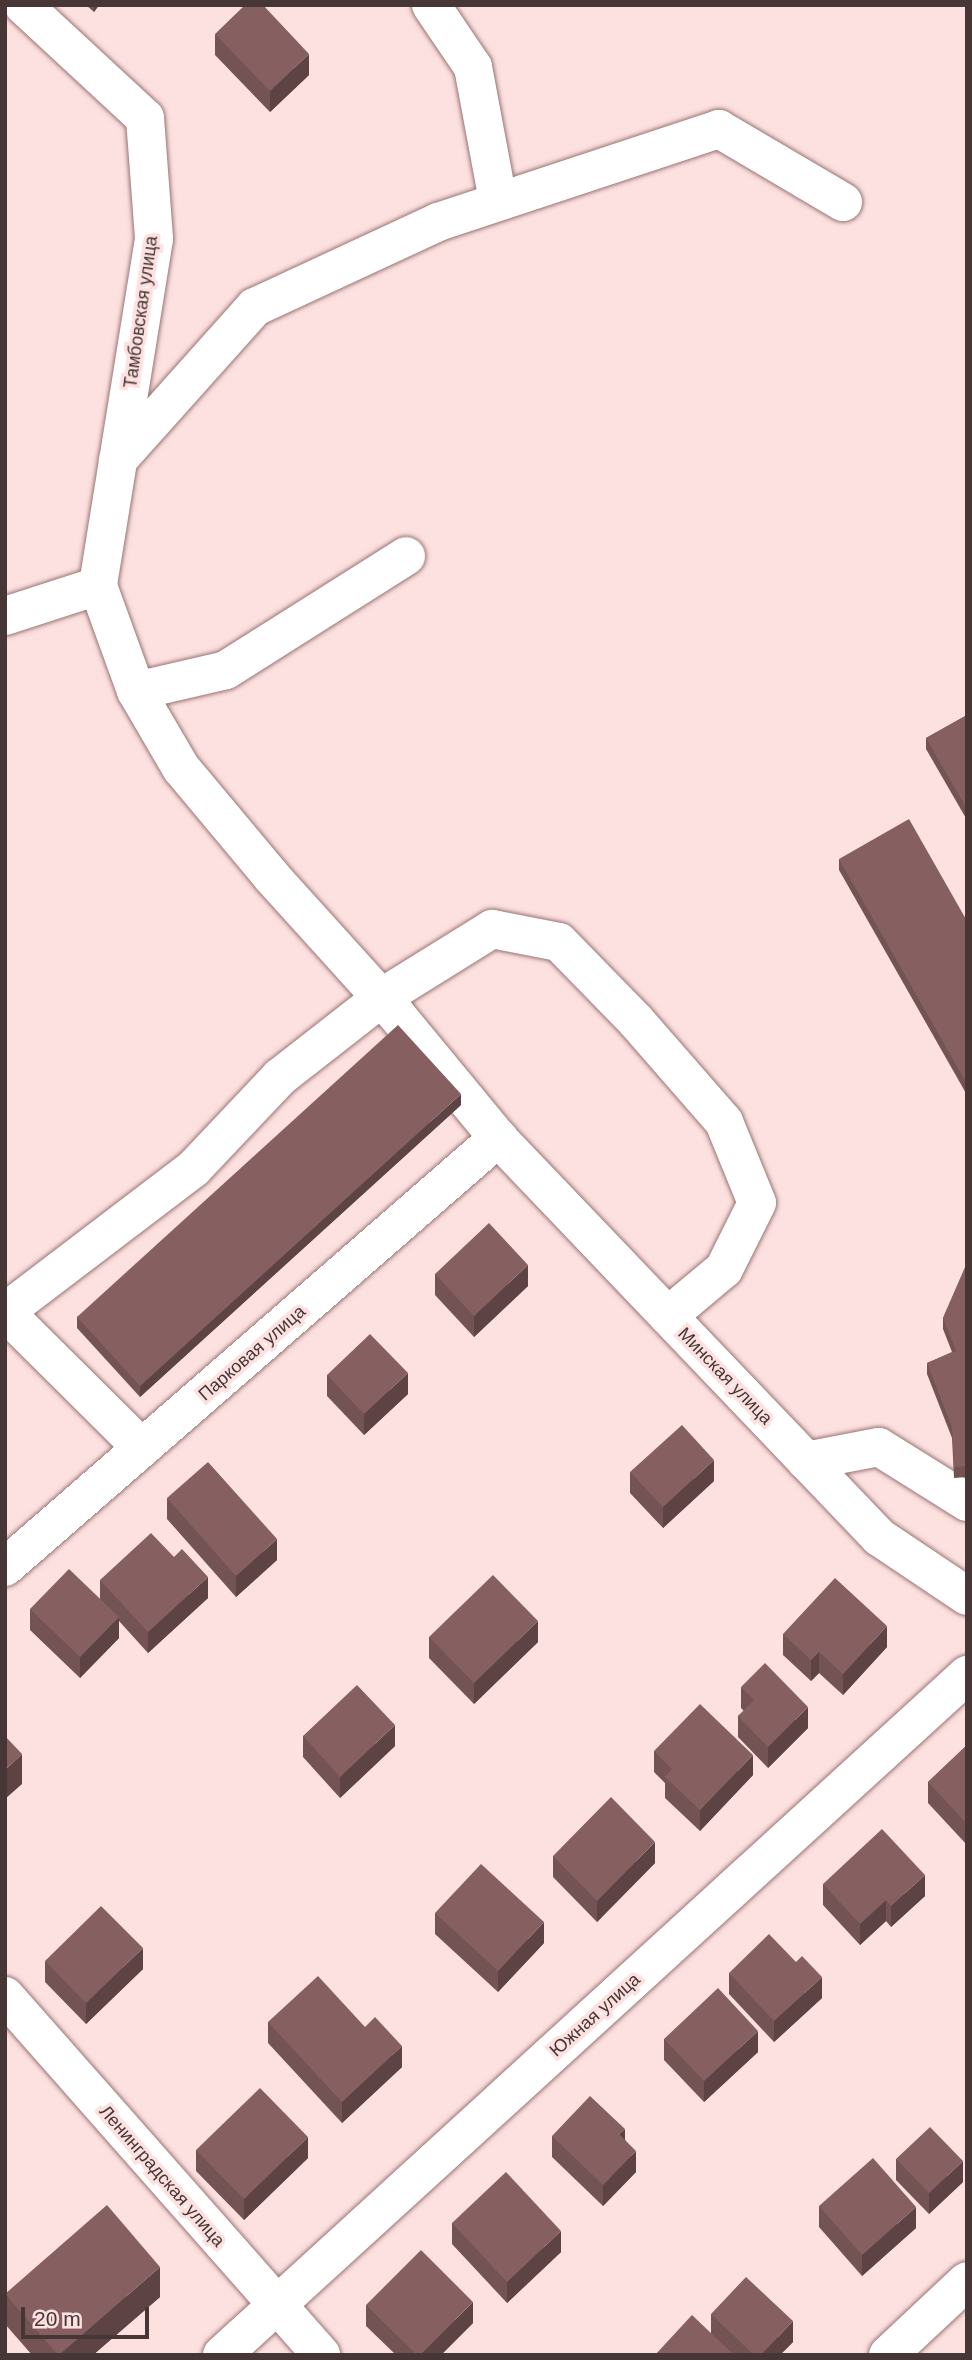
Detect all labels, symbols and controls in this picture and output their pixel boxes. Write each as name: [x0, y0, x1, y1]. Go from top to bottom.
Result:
street label: Тамбовская улица: [120, 234, 162, 390]
street label: Парковая улица: [194, 1301, 310, 1405]
street label: Минская улица: [673, 1323, 777, 1429]
street label: Южная улица: [545, 1969, 645, 2061]
street label: Ленинградская улица: [95, 2101, 229, 2251]
scale bar: [24, 2294, 152, 2338]
text: 20 m: [34, 2307, 81, 2330]

